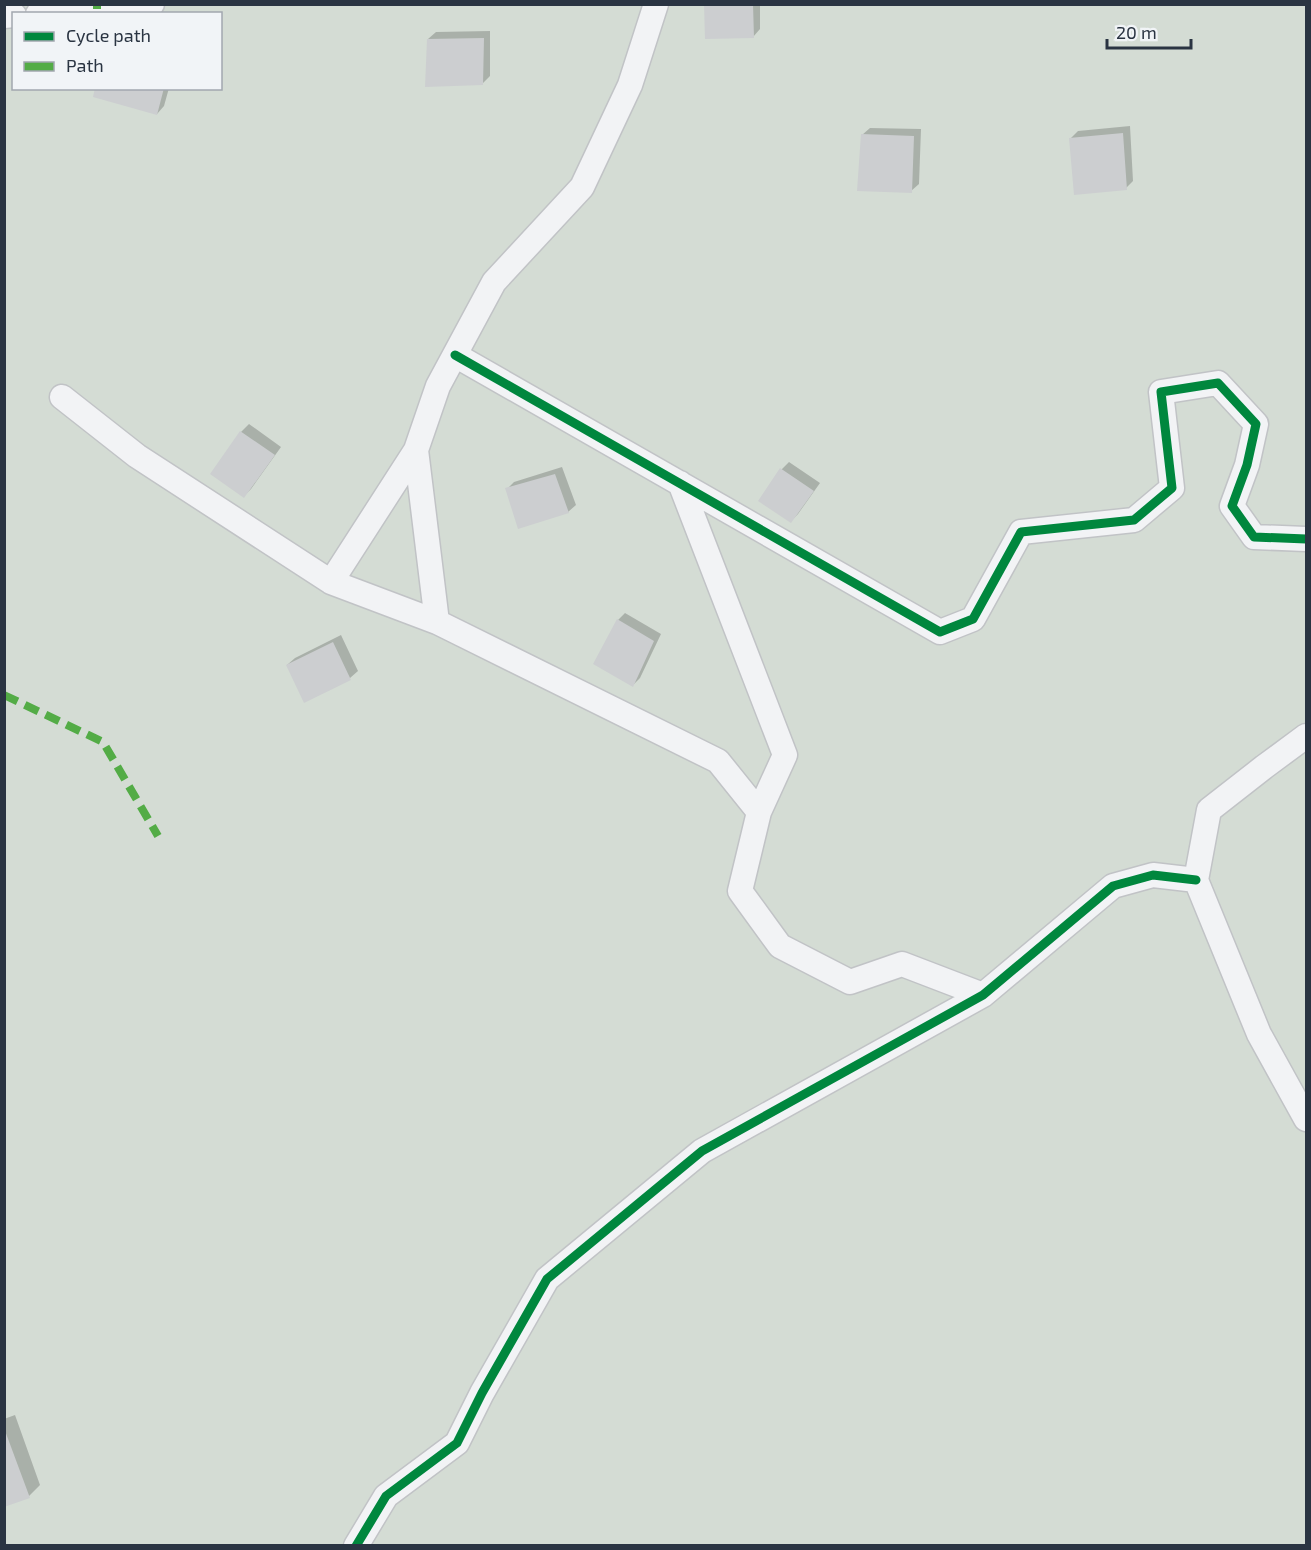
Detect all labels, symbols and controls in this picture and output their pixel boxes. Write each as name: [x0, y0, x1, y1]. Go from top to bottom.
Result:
legend: [12, 12, 222, 90]
scale bar: [1107, 12, 1191, 50]
text: 20 m: [1116, 21, 1157, 43]
text: Cycle path: [66, 24, 151, 46]
text: Path: [66, 54, 104, 76]

